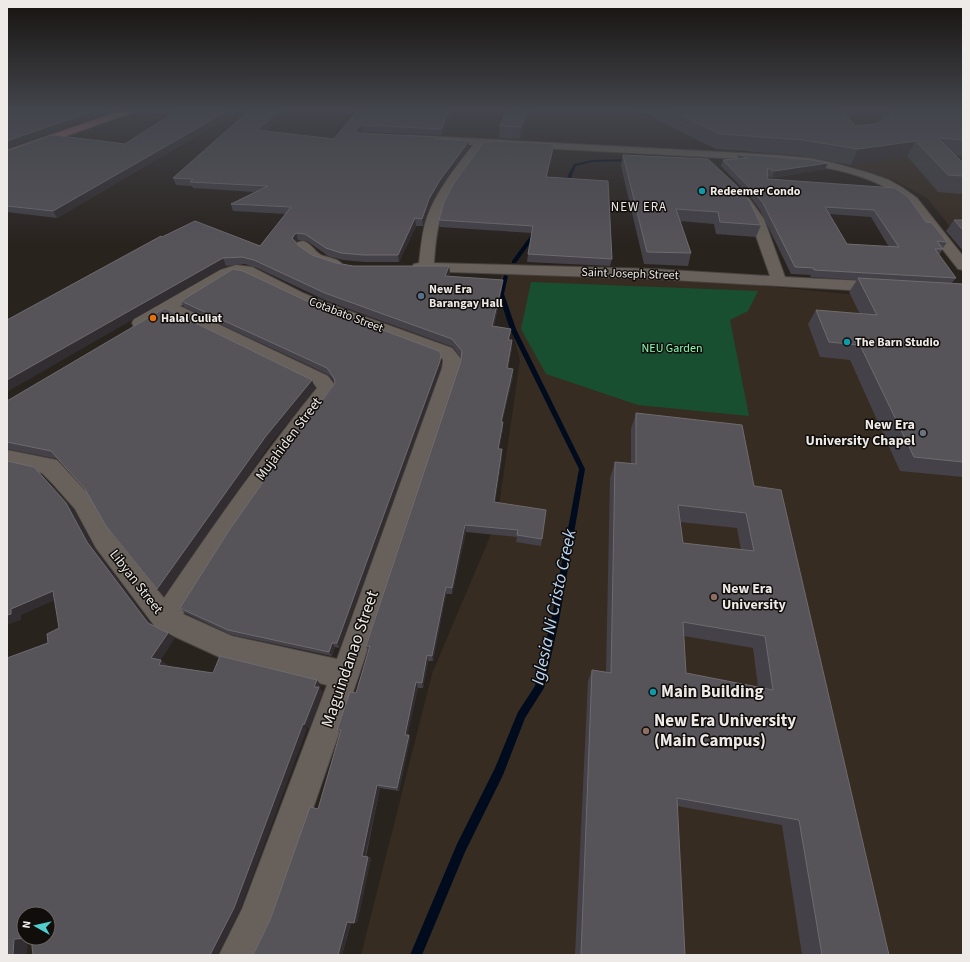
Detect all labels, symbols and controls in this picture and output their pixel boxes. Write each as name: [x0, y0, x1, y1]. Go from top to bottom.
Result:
place label: Redeemer Condo: [710, 183, 801, 200]
marker: Redeemer Condo: [697, 186, 707, 196]
district label: NEW ERA: [611, 198, 667, 216]
street label: Saint Joseph Street: [581, 264, 679, 284]
place label: New Era Barangay Hall: [429, 281, 503, 312]
marker: New Era Barangay Hall: [416, 291, 426, 301]
street label: Cotabato Street: [306, 293, 386, 337]
place label: Halal Culiat: [161, 310, 223, 327]
marker: Halal Culiat: [148, 313, 158, 323]
place label: The Barn Studio: [855, 334, 940, 351]
marker: The Barn Studio: [842, 337, 852, 347]
park label: NEU Garden: [642, 340, 702, 357]
street label: Mujahiden Street: [251, 393, 327, 485]
place label: New Era University Chapel: [806, 415, 915, 451]
marker: New Era University Chapel: [918, 428, 928, 438]
water label: Iglesia Ni Cristo Creek: [525, 526, 583, 687]
street label: Libyan Street: [104, 546, 168, 619]
place label: New Era University: [722, 579, 787, 615]
street label: Maguindanao Street: [315, 587, 385, 731]
marker: New Era University: [709, 592, 719, 602]
place label: Main Building: [661, 680, 763, 704]
marker: Main Building: [648, 687, 658, 697]
place label: New Era University (Main Campus): [654, 709, 796, 753]
marker: New Era University (Main Campus): [641, 726, 651, 736]
north arrow: [16, 906, 56, 946]
text: N: [19, 920, 35, 929]

